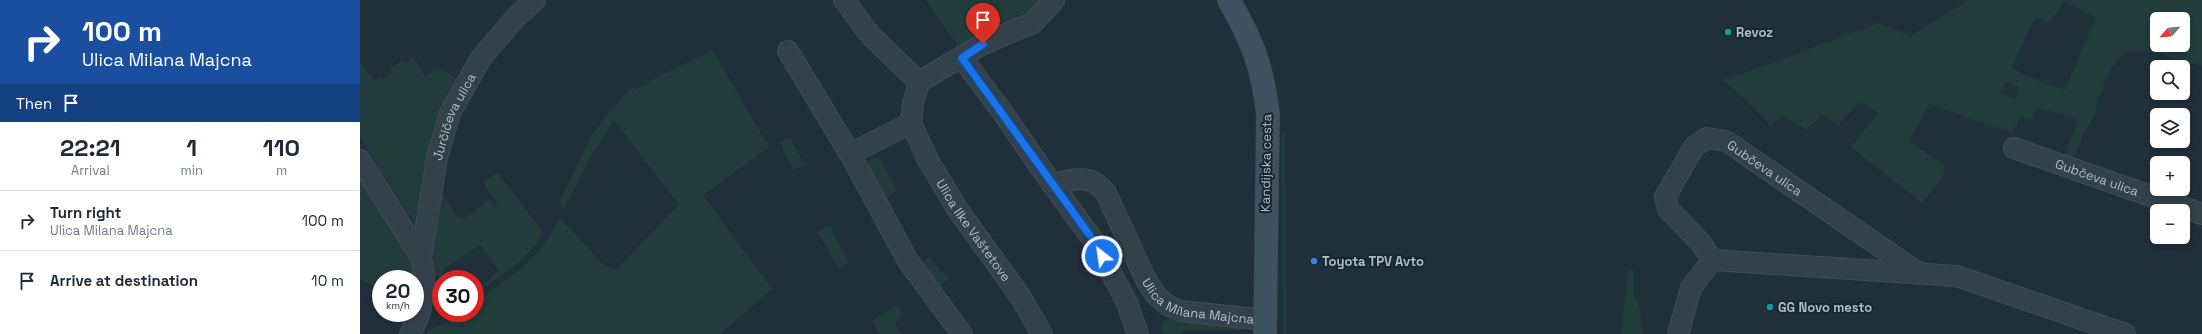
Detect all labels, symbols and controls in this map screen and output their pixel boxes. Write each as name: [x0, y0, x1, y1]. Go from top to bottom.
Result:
pin: [966, 3, 1000, 44]
icon: arrive: [972, 9, 994, 31]
north arrow: [2150, 12, 2190, 52]
map controls: [2150, 12, 2190, 244]
text: 100 m: [82, 13, 162, 49]
icon: right: [16, 16, 68, 68]
place label: Revoz: [1736, 24, 1773, 41]
marker: Revoz: [1723, 27, 1733, 37]
text: Ulica Milana Majcna: [82, 48, 252, 71]
button: search: [2150, 60, 2190, 100]
street label: Jurčičeva ulica: [428, 70, 480, 162]
icon: arrive: [60, 92, 82, 114]
text: Then: [16, 94, 52, 113]
button: layers: [2150, 108, 2190, 148]
street label: Kandijska cesta: [1257, 113, 1275, 212]
text: 22:21: [60, 132, 121, 163]
text: 1: [186, 132, 197, 163]
text: 110: [263, 132, 300, 163]
street label: Gubčeva ulica: [1724, 136, 1806, 200]
street label: Gubčeva ulica: [2053, 155, 2142, 200]
button: +: [2150, 156, 2190, 196]
text: Arrival: [71, 162, 110, 179]
text: min: [181, 162, 203, 179]
text: m: [276, 162, 287, 179]
street label: Ulica Ilke Vaštetove: [933, 176, 1015, 285]
text: Turn right: [50, 203, 121, 222]
button: −: [2150, 204, 2190, 244]
icon: right: [16, 210, 38, 232]
text: 100 m: [302, 211, 344, 230]
text: Ulica Milana Majcna: [50, 222, 173, 239]
position arrow: [1081, 235, 1123, 277]
place label: Toyota TPV Avto: [1322, 253, 1424, 270]
marker: Toyota TPV Avto: [1309, 256, 1319, 266]
icon: arrive: [16, 270, 38, 292]
speed limit sign: 30: [432, 270, 484, 322]
text: Arrive at destination: [50, 271, 198, 290]
text: 10 m: [311, 271, 344, 290]
street label: Ulica Milana Majcna: [1138, 274, 1256, 327]
text: 20: [386, 278, 410, 304]
text: km/h: [386, 299, 410, 312]
place label: GG Novo mesto: [1778, 299, 1872, 316]
marker: GG Novo mesto: [1765, 302, 1775, 312]

